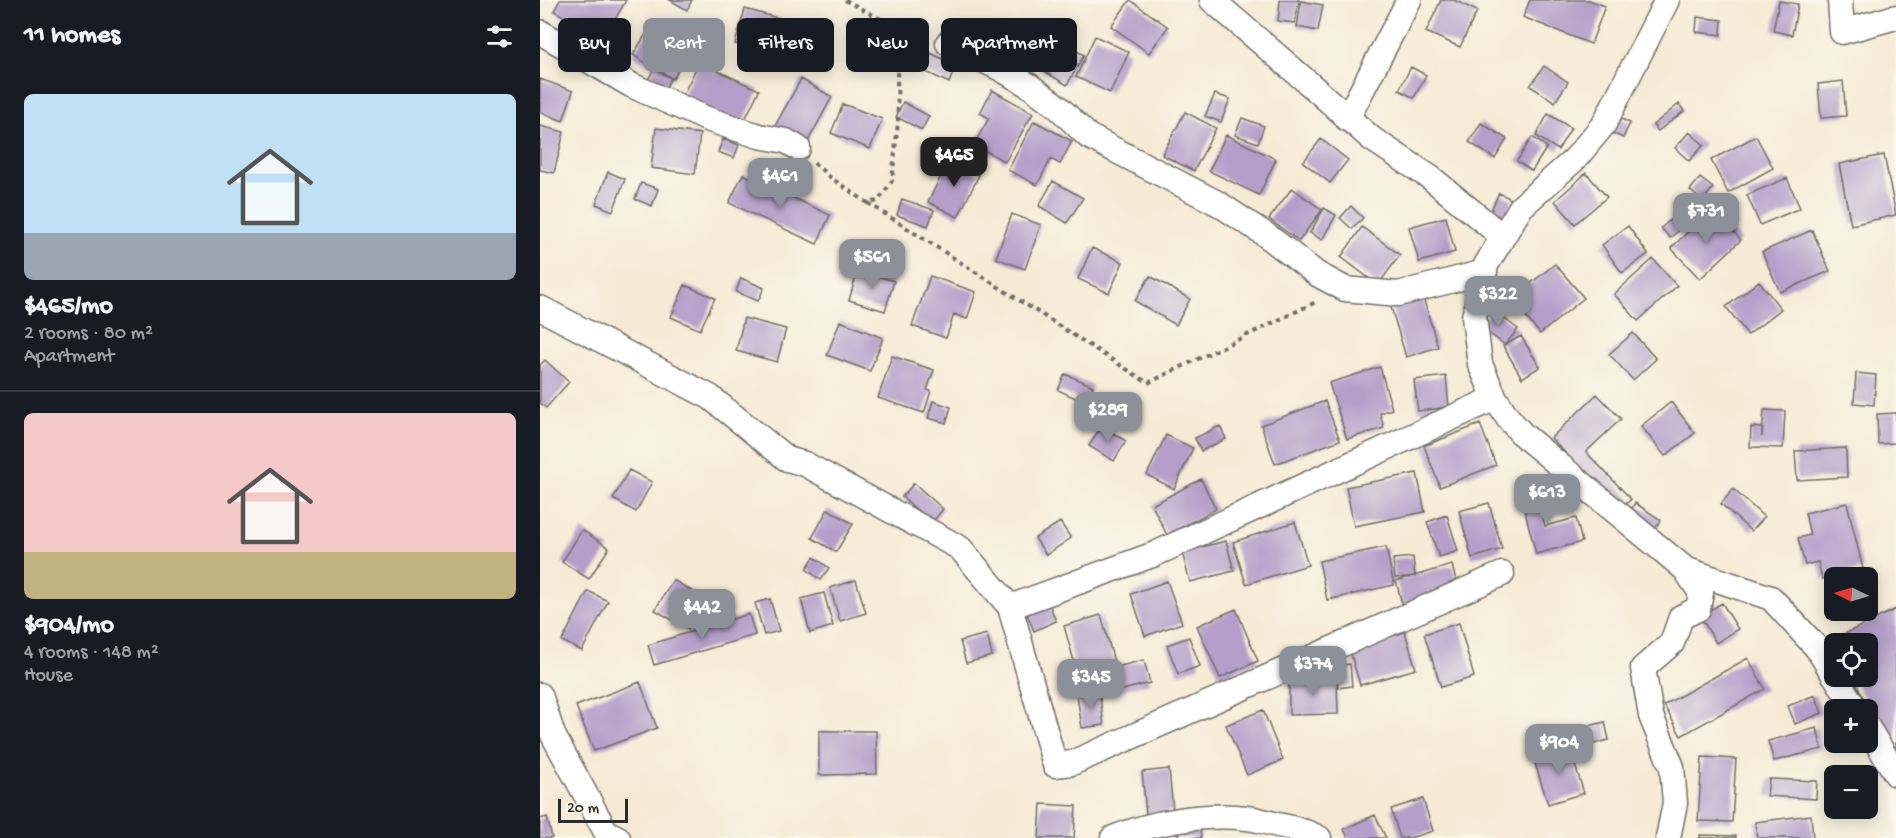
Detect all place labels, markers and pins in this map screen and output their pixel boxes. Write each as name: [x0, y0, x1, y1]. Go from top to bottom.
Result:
pin: $465: [918, 137, 990, 188]
pin: $461: [744, 158, 816, 209]
pin: $731: [1670, 193, 1742, 244]
pin: $561: [836, 239, 908, 290]
pin: $322: [1462, 276, 1534, 327]
pin: $289: [1072, 392, 1144, 443]
pin: $613: [1511, 474, 1583, 525]
pin: $442: [666, 589, 738, 640]
pin: $374: [1277, 646, 1349, 697]
pin: $345: [1055, 659, 1127, 710]
pin: $904: [1523, 724, 1595, 775]

